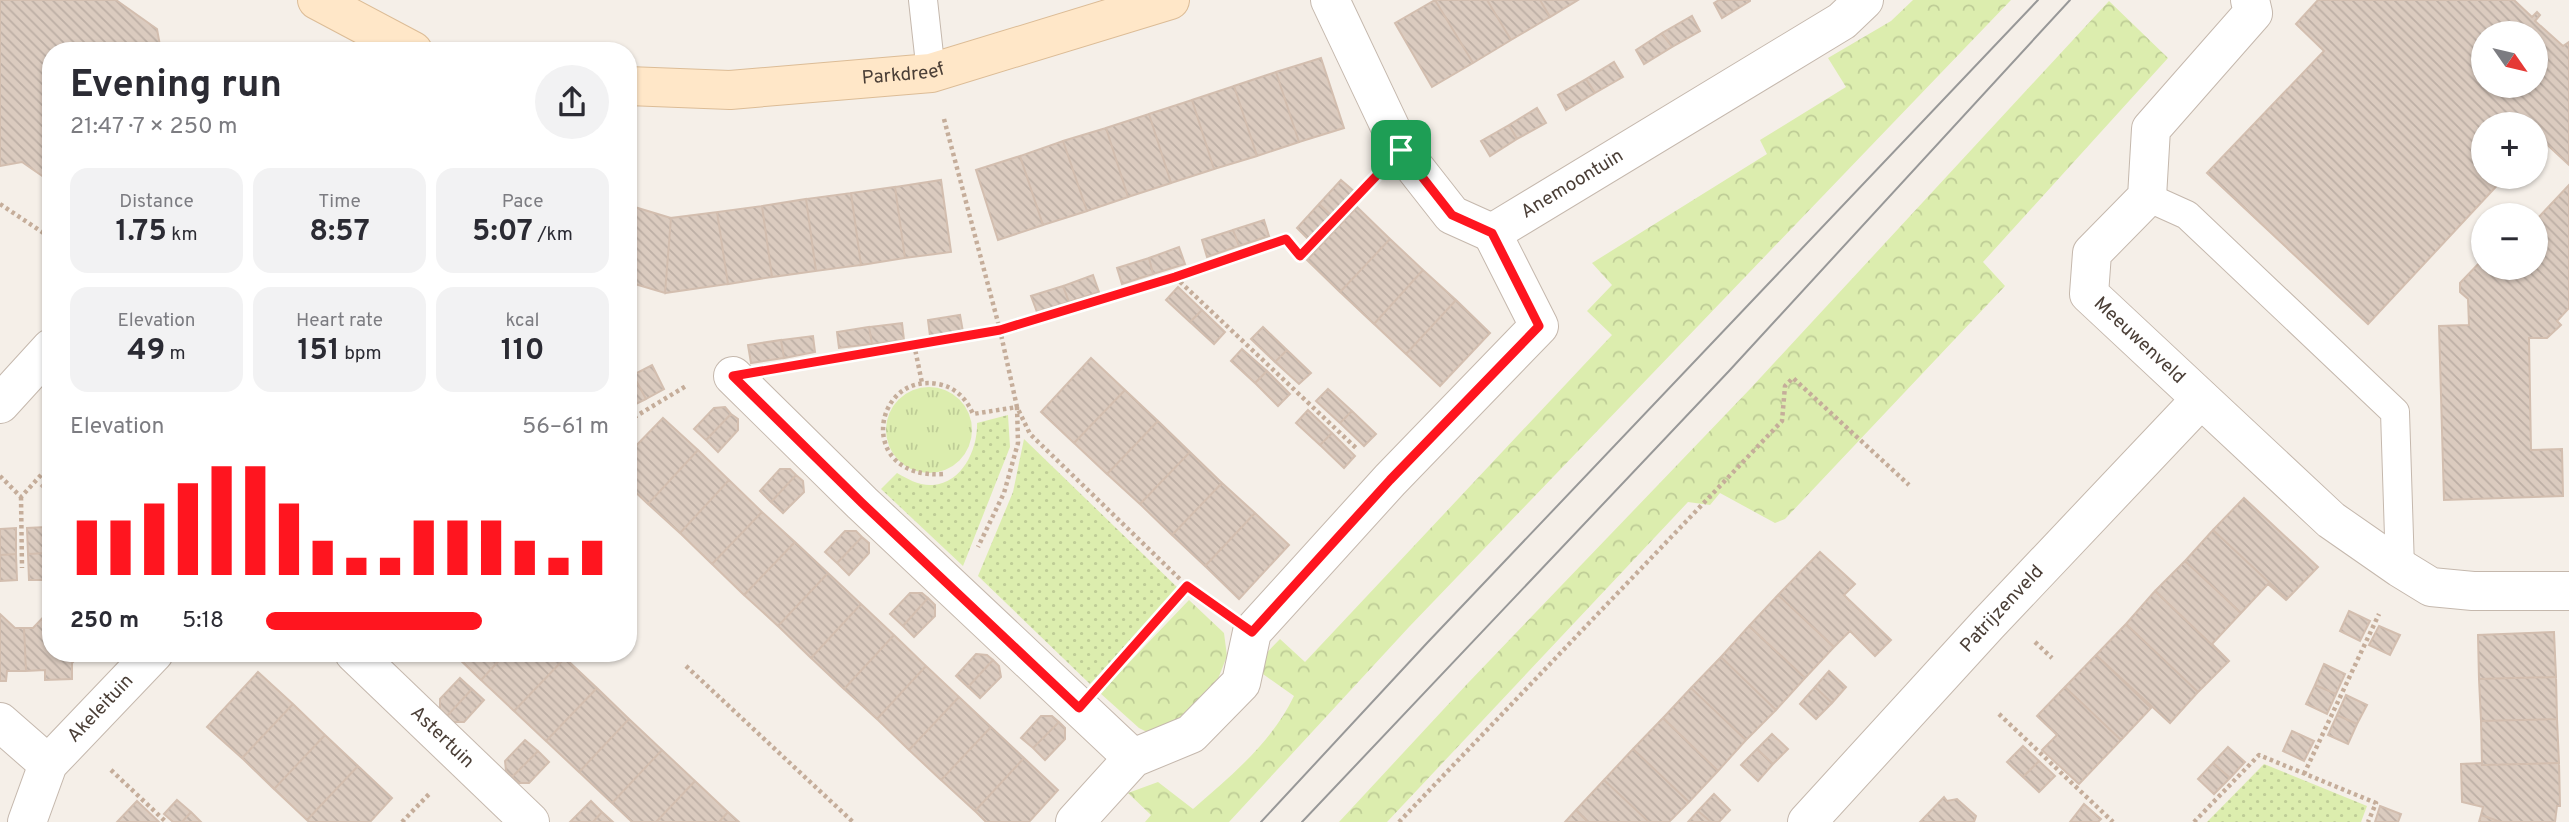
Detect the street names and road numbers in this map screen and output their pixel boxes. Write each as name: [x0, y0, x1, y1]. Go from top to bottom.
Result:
street label: Parkdreef: [861, 57, 948, 91]
street label: Anemoontuin: [1517, 144, 1628, 224]
street label: Meeuwenveld: [2088, 292, 2190, 389]
street label: Patrijzenveld: [1956, 560, 2049, 658]
street label: Akeleituin: [62, 670, 139, 748]
street label: Astertuin: [405, 701, 479, 774]

